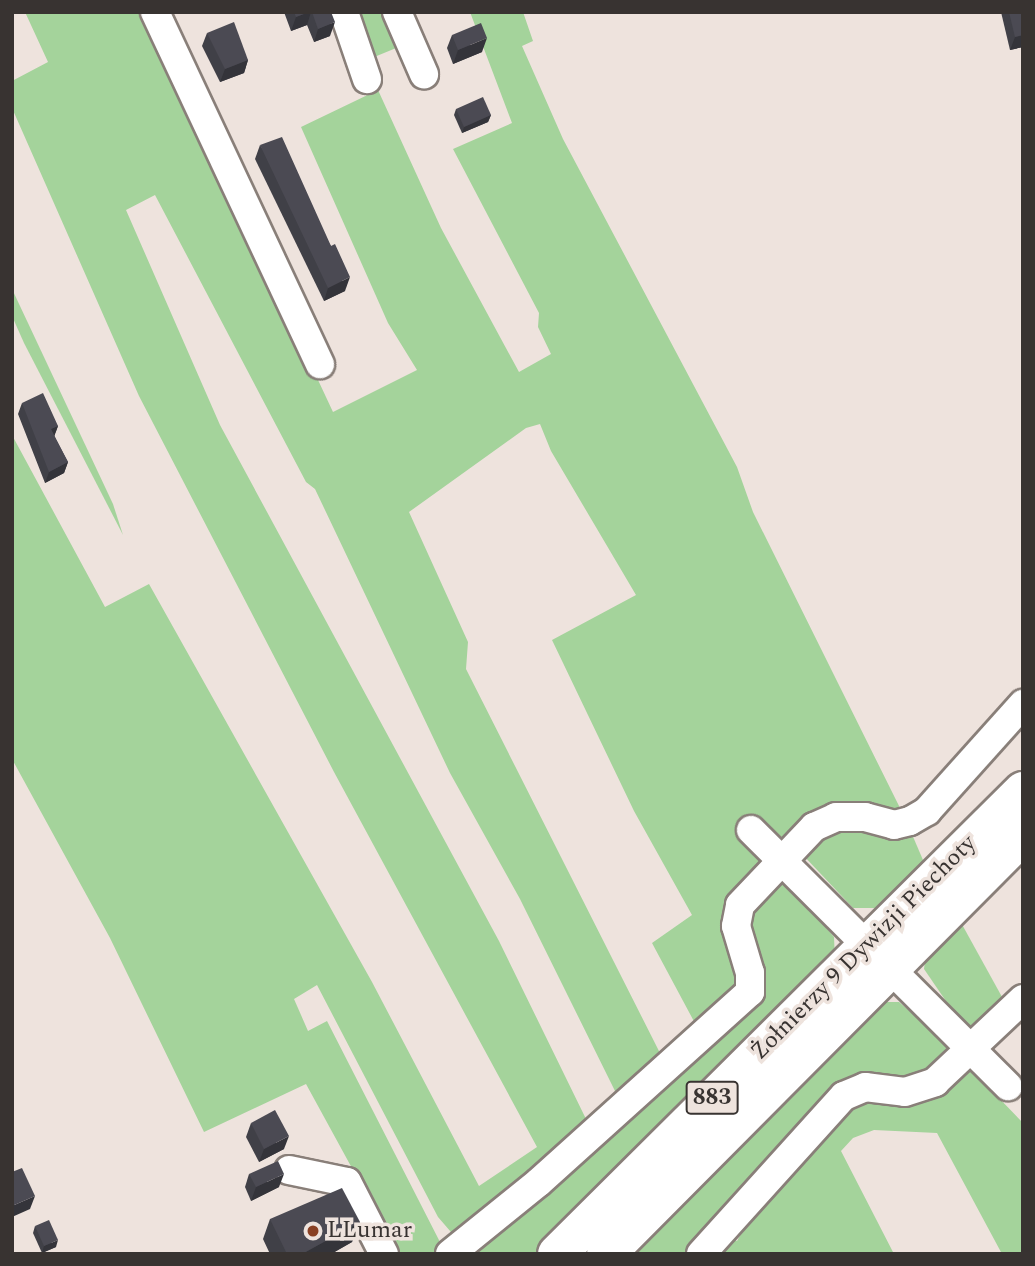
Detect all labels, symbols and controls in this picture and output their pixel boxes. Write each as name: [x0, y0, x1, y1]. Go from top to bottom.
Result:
street label: Żołnierzy 9 Dywizji Piechoty: [746, 830, 982, 1066]
road number: 883: [684, 1078, 740, 1118]
place label: LLumar: [327, 1217, 412, 1245]
marker: LLumar: [305, 1223, 321, 1239]

